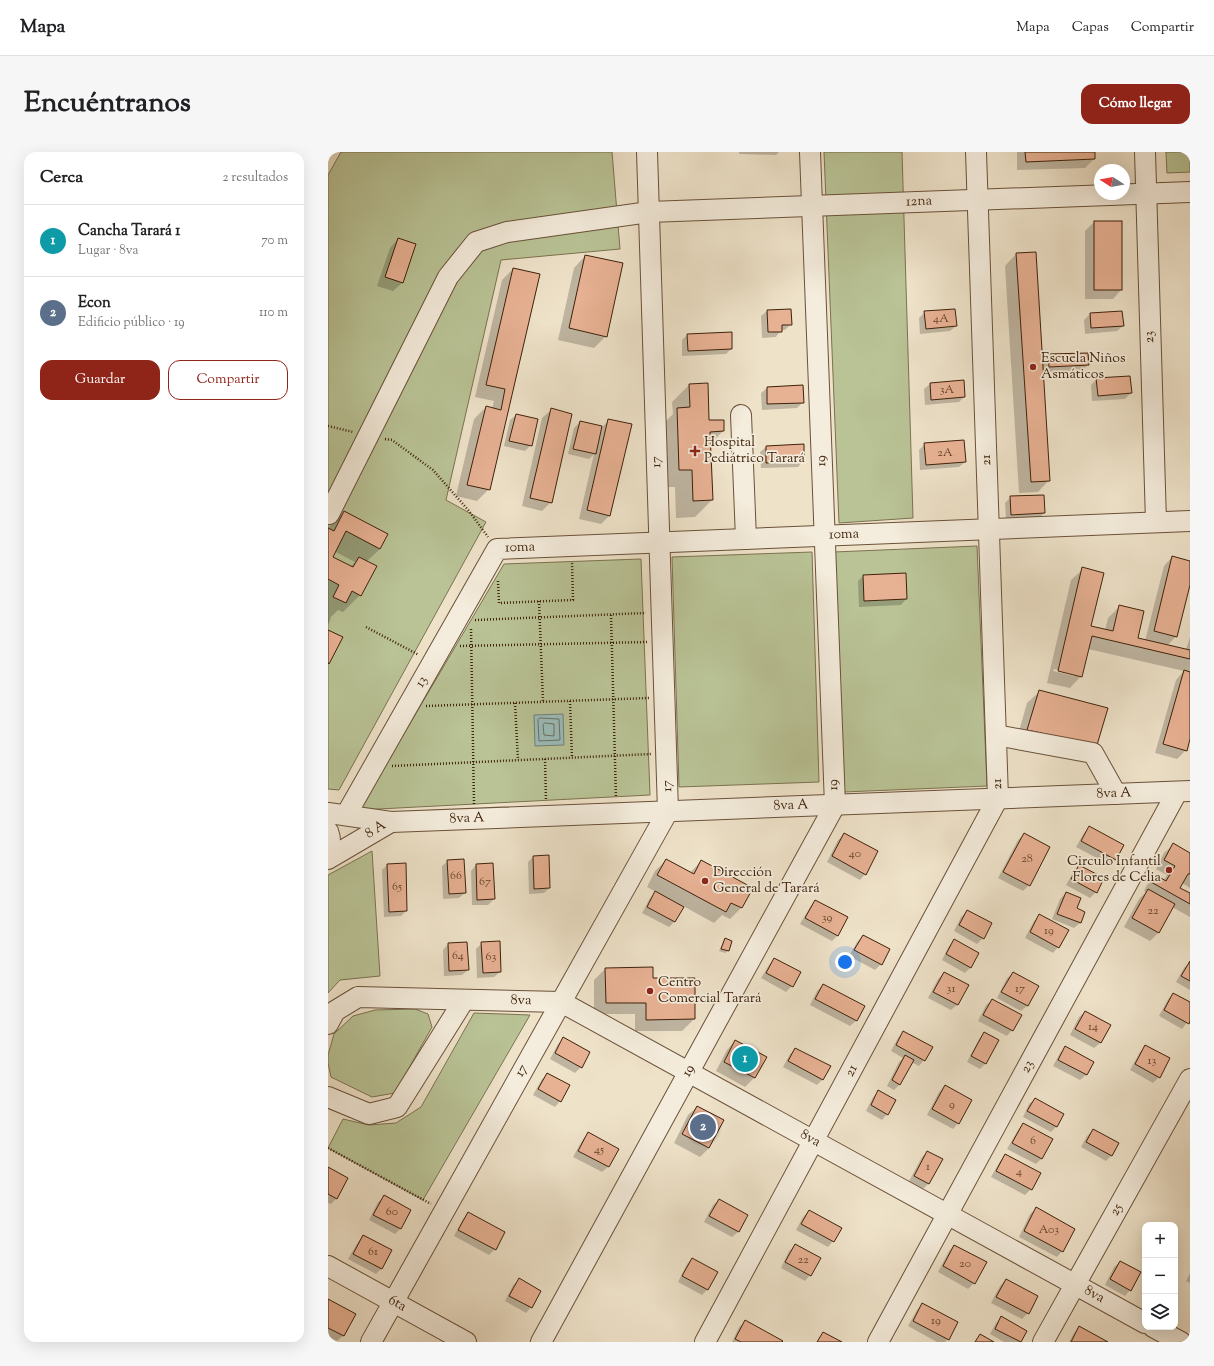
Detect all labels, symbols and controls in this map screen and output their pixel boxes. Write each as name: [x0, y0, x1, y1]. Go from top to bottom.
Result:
text: Mapa: [20, 14, 65, 41]
text: Mapa: [1016, 18, 1050, 38]
text: Capas: [1072, 18, 1109, 38]
text: Compartir: [1131, 18, 1194, 38]
text: Encuéntranos: [24, 84, 191, 124]
button: Cómo llegar: [1081, 84, 1190, 124]
north arrow: [1094, 164, 1130, 200]
text: Cerca: [40, 166, 83, 190]
text: 2 resultados: [222, 169, 288, 187]
street label: 12na: [906, 192, 933, 212]
text: Cancha Tarará 1: [78, 221, 180, 242]
text: 1: [51, 232, 55, 250]
text: 70 m: [261, 232, 288, 250]
text: Lugar · 8va: [78, 242, 138, 260]
text: Econ: [78, 293, 111, 314]
text: 2: [50, 304, 56, 322]
text: 110 m: [259, 304, 288, 322]
house number: 4A: [933, 310, 949, 328]
text: Edificio público · 19: [78, 314, 185, 332]
street label: 23: [1140, 330, 1160, 343]
place label: Escuela Niños Asmáticos: [1041, 349, 1126, 385]
button: Guardar: [40, 360, 160, 400]
button: Compartir: [168, 360, 288, 400]
marker: Escuela Niños Asmáticos: [1028, 362, 1038, 372]
house number: 3A: [940, 381, 955, 399]
place label: Hospital Pediátrico Tarará: [704, 433, 806, 469]
house number: 2A: [937, 444, 953, 462]
marker: Hospital Pediátrico Tarará: [689, 445, 701, 457]
street label: 21: [977, 454, 997, 466]
street label: 19: [812, 455, 832, 467]
street label: 17: [647, 456, 667, 468]
street label: 10ma: [829, 524, 860, 546]
street label: 10ma: [505, 537, 536, 559]
street label: 13: [411, 672, 433, 692]
street label: 21: [988, 778, 1008, 790]
street label: 19: [824, 779, 844, 791]
street label: 17: [658, 780, 678, 792]
street label: 8va A: [1096, 783, 1133, 805]
street label: 8va A: [773, 795, 810, 817]
street label: 8va A: [449, 808, 486, 830]
street label: 8 A: [362, 816, 391, 844]
house number: 40: [849, 845, 861, 863]
house number: 28: [1021, 850, 1033, 868]
place label: Circulo Infantil Flores de Celia: [1067, 852, 1162, 888]
place label: Dirección General de Tarará: [713, 863, 820, 899]
marker: Circulo Infantil Flores de Celia: [1164, 865, 1174, 875]
house number: 66: [450, 867, 462, 885]
house number: 67: [479, 873, 491, 891]
marker: Dirección General de Tarará: [700, 876, 710, 886]
house number: 65: [392, 878, 402, 896]
house number: 22: [1147, 902, 1159, 920]
house number: 39: [822, 909, 832, 927]
house number: 19: [1044, 922, 1054, 940]
house number: 64: [452, 947, 464, 965]
house number: 63: [486, 948, 497, 966]
your location: [835, 952, 855, 972]
place label: Centro Comercial Tarará: [658, 973, 762, 1009]
house number: 31: [947, 980, 955, 998]
house number: 17: [1015, 980, 1025, 998]
marker: Centro Comercial Tarará: [645, 986, 655, 996]
street label: 8va: [510, 991, 532, 1011]
house number: 14: [1088, 1018, 1098, 1036]
pin: 1: [732, 1044, 758, 1074]
house number: 13: [1148, 1052, 1157, 1070]
street label: 23: [1016, 1057, 1040, 1077]
street label: 17: [510, 1061, 534, 1081]
street label: 19: [677, 1061, 701, 1081]
street label: 21: [841, 1061, 864, 1081]
house number: 9: [949, 1096, 955, 1114]
pin: 2: [690, 1112, 716, 1142]
street label: 8va: [796, 1125, 824, 1153]
house number: 6: [1030, 1132, 1036, 1150]
house number: 45: [594, 1141, 604, 1159]
house number: 1: [926, 1158, 930, 1176]
house number: 4: [1016, 1163, 1022, 1181]
street label: 25: [1106, 1200, 1129, 1220]
house number: 60: [386, 1203, 398, 1221]
house number: A03: [1039, 1221, 1059, 1239]
map controls: [1142, 1222, 1178, 1330]
button: +: [1142, 1222, 1178, 1258]
house number: 61: [368, 1243, 378, 1261]
house number: 22: [797, 1251, 809, 1269]
house number: 20: [959, 1255, 971, 1273]
button: −: [1142, 1258, 1178, 1294]
street label: 8va: [1080, 1281, 1108, 1309]
street label: 6ta: [384, 1291, 410, 1317]
button: layers: [1142, 1294, 1178, 1330]
house number: 19: [931, 1312, 941, 1330]

